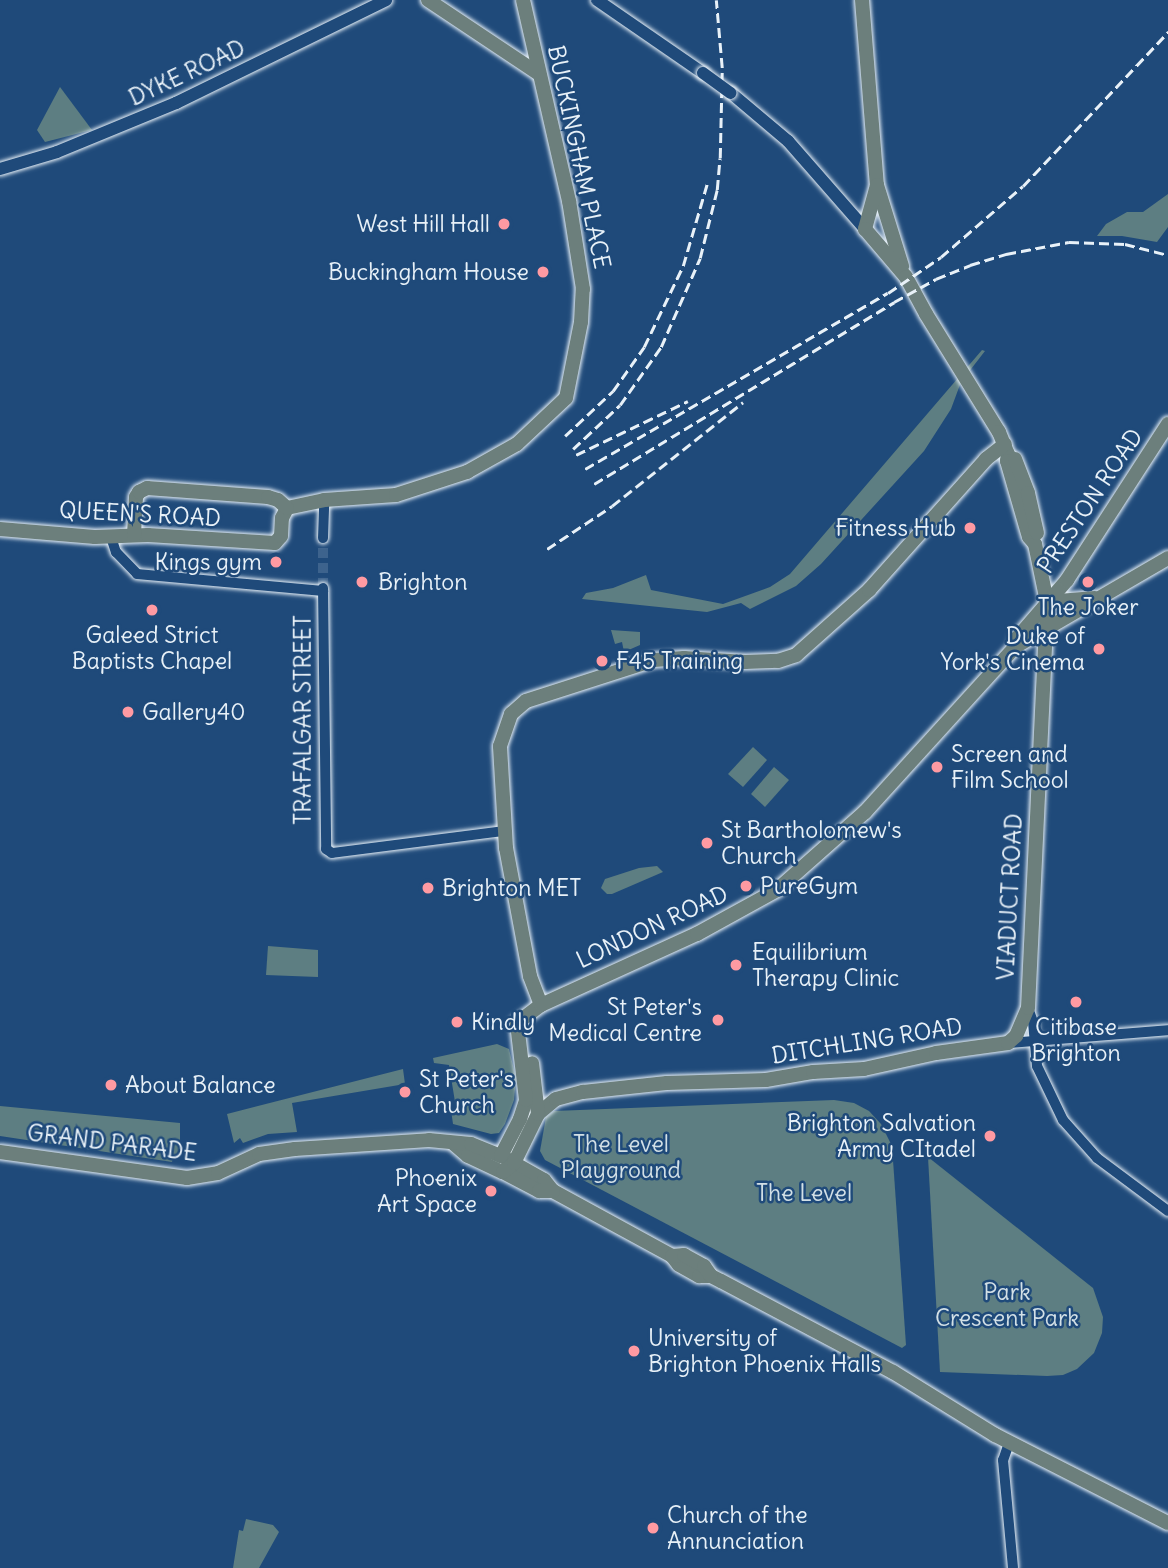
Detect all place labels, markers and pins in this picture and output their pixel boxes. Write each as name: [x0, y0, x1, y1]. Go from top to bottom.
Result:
place label: West Hill Hall: [356, 210, 490, 238]
marker: West Hill Hall: [496, 216, 512, 232]
place label: Buckingham House: [328, 258, 529, 286]
marker: Buckingham House: [535, 264, 551, 280]
place label: Fitness Hub: [835, 514, 956, 542]
marker: Fitness Hub: [962, 520, 978, 536]
place label: Kings gym: [154, 548, 262, 576]
marker: Kings gym: [268, 554, 284, 570]
place label: Brighton: [378, 568, 467, 596]
marker: Brighton: [352, 572, 372, 592]
marker: The Joker: [1080, 574, 1096, 590]
place label: The Joker: [1037, 593, 1139, 621]
marker: Galeed Strict Baptists Chapel: [144, 602, 160, 618]
place label: Galeed Strict Baptists Chapel: [72, 621, 232, 675]
place label: Duke of York's Cinema: [940, 622, 1085, 676]
marker: Duke of York's Cinema: [1091, 641, 1107, 657]
place label: F45 Training: [616, 647, 743, 675]
marker: F45 Training: [594, 653, 610, 669]
place label: Gallery40: [142, 698, 245, 726]
marker: Gallery40: [120, 704, 136, 720]
place label: Screen and Film School: [951, 740, 1069, 794]
marker: Screen and Film School: [929, 759, 945, 775]
place label: St Bartholomew's Church: [721, 816, 902, 870]
marker: St Bartholomew's Church: [699, 835, 715, 851]
place label: PureGym: [760, 872, 858, 900]
place label: Brighton MET: [442, 874, 581, 902]
marker: PureGym: [738, 878, 754, 894]
marker: Brighton MET: [420, 880, 436, 896]
place label: Equilibrium Therapy Clinic: [752, 938, 899, 992]
marker: Equilibrium Therapy Clinic: [726, 955, 746, 975]
place label: St Peter's Medical Centre: [548, 993, 702, 1047]
marker: Citibase Brighton: [1068, 994, 1084, 1010]
place label: Kindly: [471, 1008, 535, 1036]
marker: St Peter's Medical Centre: [708, 1010, 728, 1030]
place label: Citibase Brighton: [1031, 1013, 1121, 1067]
marker: Kindly: [449, 1014, 465, 1030]
place label: St Peter's Church: [419, 1065, 514, 1119]
place label: About Balance: [125, 1071, 276, 1099]
marker: About Balance: [103, 1077, 119, 1093]
marker: St Peter's Church: [397, 1084, 413, 1100]
place label: Brighton Salvation Army CItadel: [787, 1109, 976, 1163]
marker: Brighton Salvation Army CItadel: [982, 1128, 998, 1144]
place label: Phoenix Art Space: [377, 1164, 477, 1218]
marker: Phoenix Art Space: [483, 1183, 499, 1199]
place label: University of Brighton Phoenix Halls: [648, 1324, 881, 1378]
marker: University of Brighton Phoenix Halls: [626, 1343, 642, 1359]
place label: Church of the Annunciation: [667, 1501, 808, 1555]
marker: Church of the Annunciation: [645, 1520, 661, 1536]

